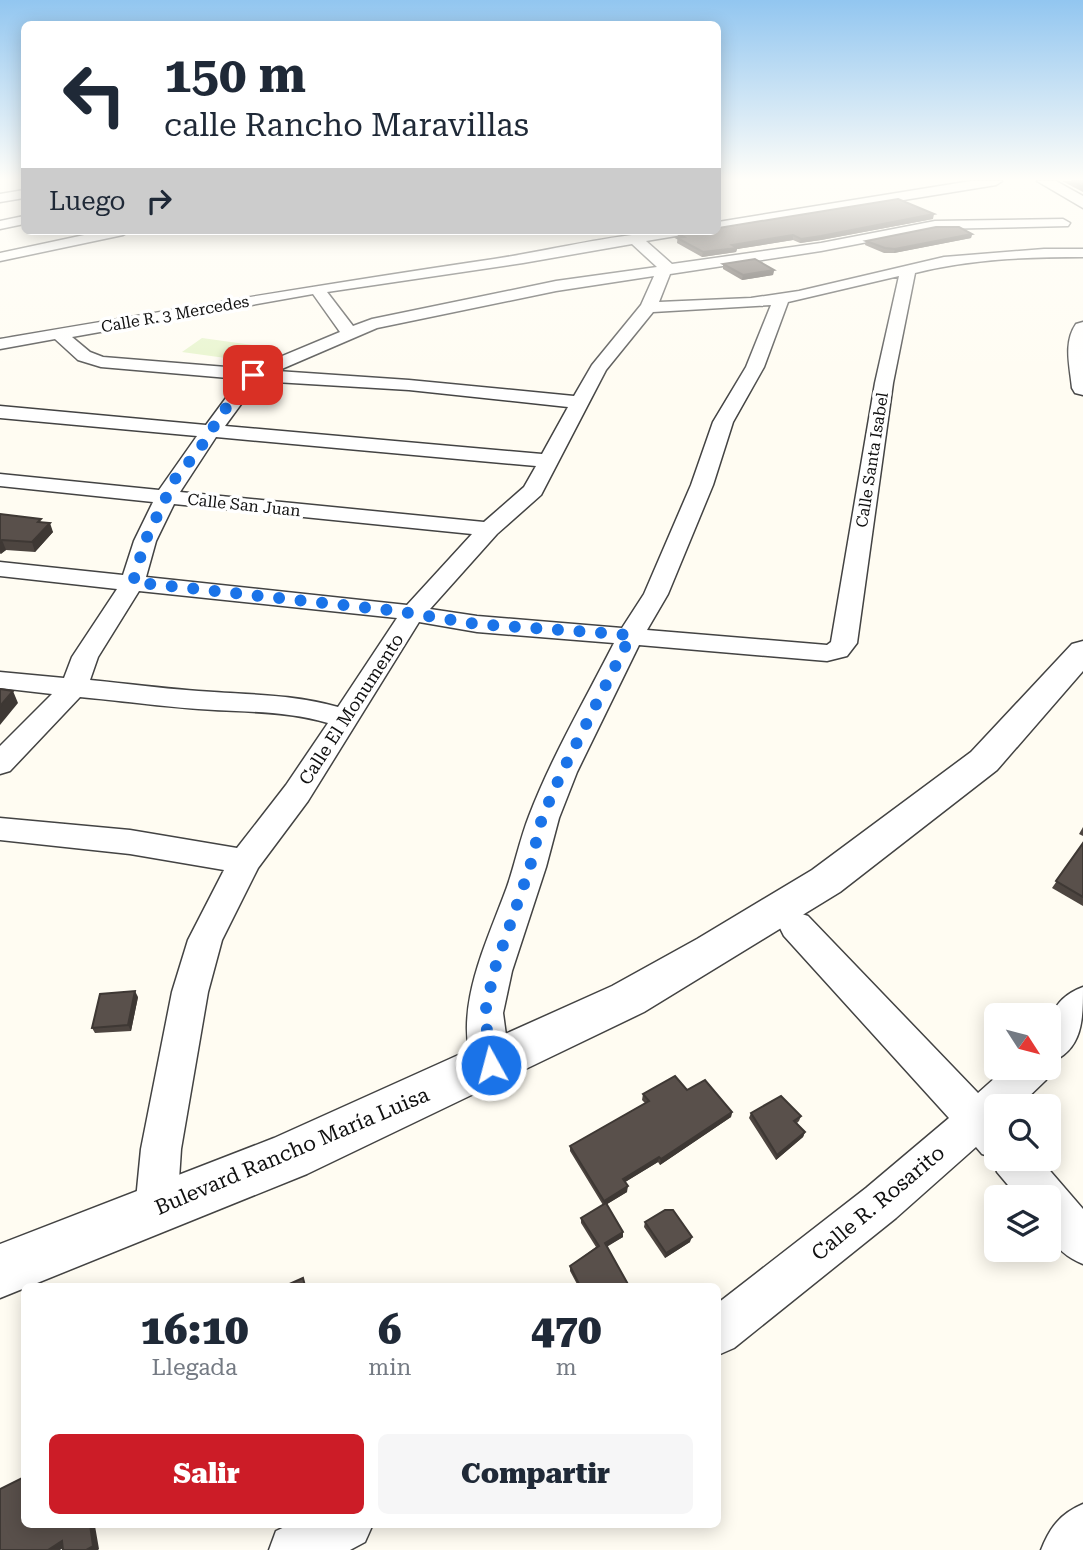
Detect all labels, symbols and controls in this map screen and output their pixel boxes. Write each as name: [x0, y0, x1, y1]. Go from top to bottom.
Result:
text: 150 m: [164, 47, 306, 104]
icon: left: [49, 49, 140, 140]
text: calle Rancho Maravillas: [164, 106, 529, 144]
icon: right: [140, 182, 178, 220]
text: Luego: [49, 186, 126, 216]
street label: Calle R. 3 Mercedes: [100, 292, 251, 336]
pin: [223, 345, 283, 405]
icon: arrive: [234, 356, 272, 394]
street label: Calle Santa Isabel: [852, 391, 892, 529]
street label: Calle San Juan: [186, 490, 302, 520]
street label: Calle El Monumento: [294, 629, 408, 789]
north arrow: [984, 1003, 1060, 1080]
map controls: [984, 1003, 1061, 1262]
position arrow: [454, 1028, 528, 1102]
street label: Bulevard Rancho María Luisa: [151, 1082, 433, 1220]
button: search: [984, 1094, 1061, 1171]
street label: Calle R. Rosarito: [807, 1141, 949, 1265]
button: layers: [984, 1185, 1061, 1262]
text: 16:10: [141, 1305, 249, 1354]
text: 6: [378, 1305, 402, 1354]
text: 470: [531, 1305, 601, 1354]
text: Llegada: [152, 1354, 238, 1381]
text: min: [368, 1354, 411, 1381]
text: m: [556, 1354, 577, 1381]
button: Salir: [49, 1434, 364, 1514]
button: Compartir: [378, 1434, 693, 1514]

